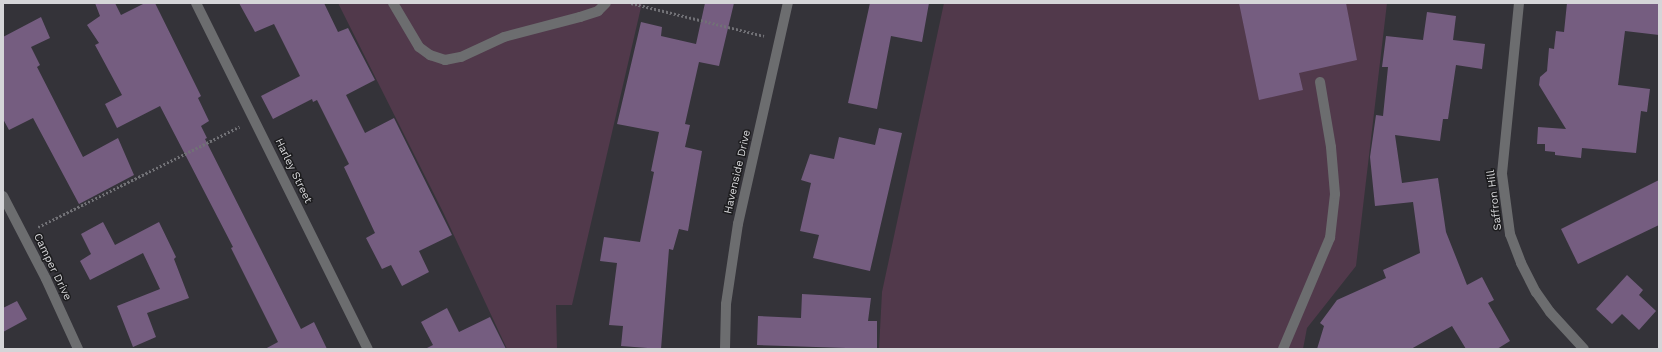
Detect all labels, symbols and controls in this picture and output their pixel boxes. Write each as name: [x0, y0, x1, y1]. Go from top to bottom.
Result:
street label: Havenside Drive: [722, 129, 754, 215]
street label: Harley Street: [272, 136, 314, 206]
street label: Saffron Hill: [1485, 169, 1505, 231]
street label: Camper Drive: [30, 231, 74, 303]

